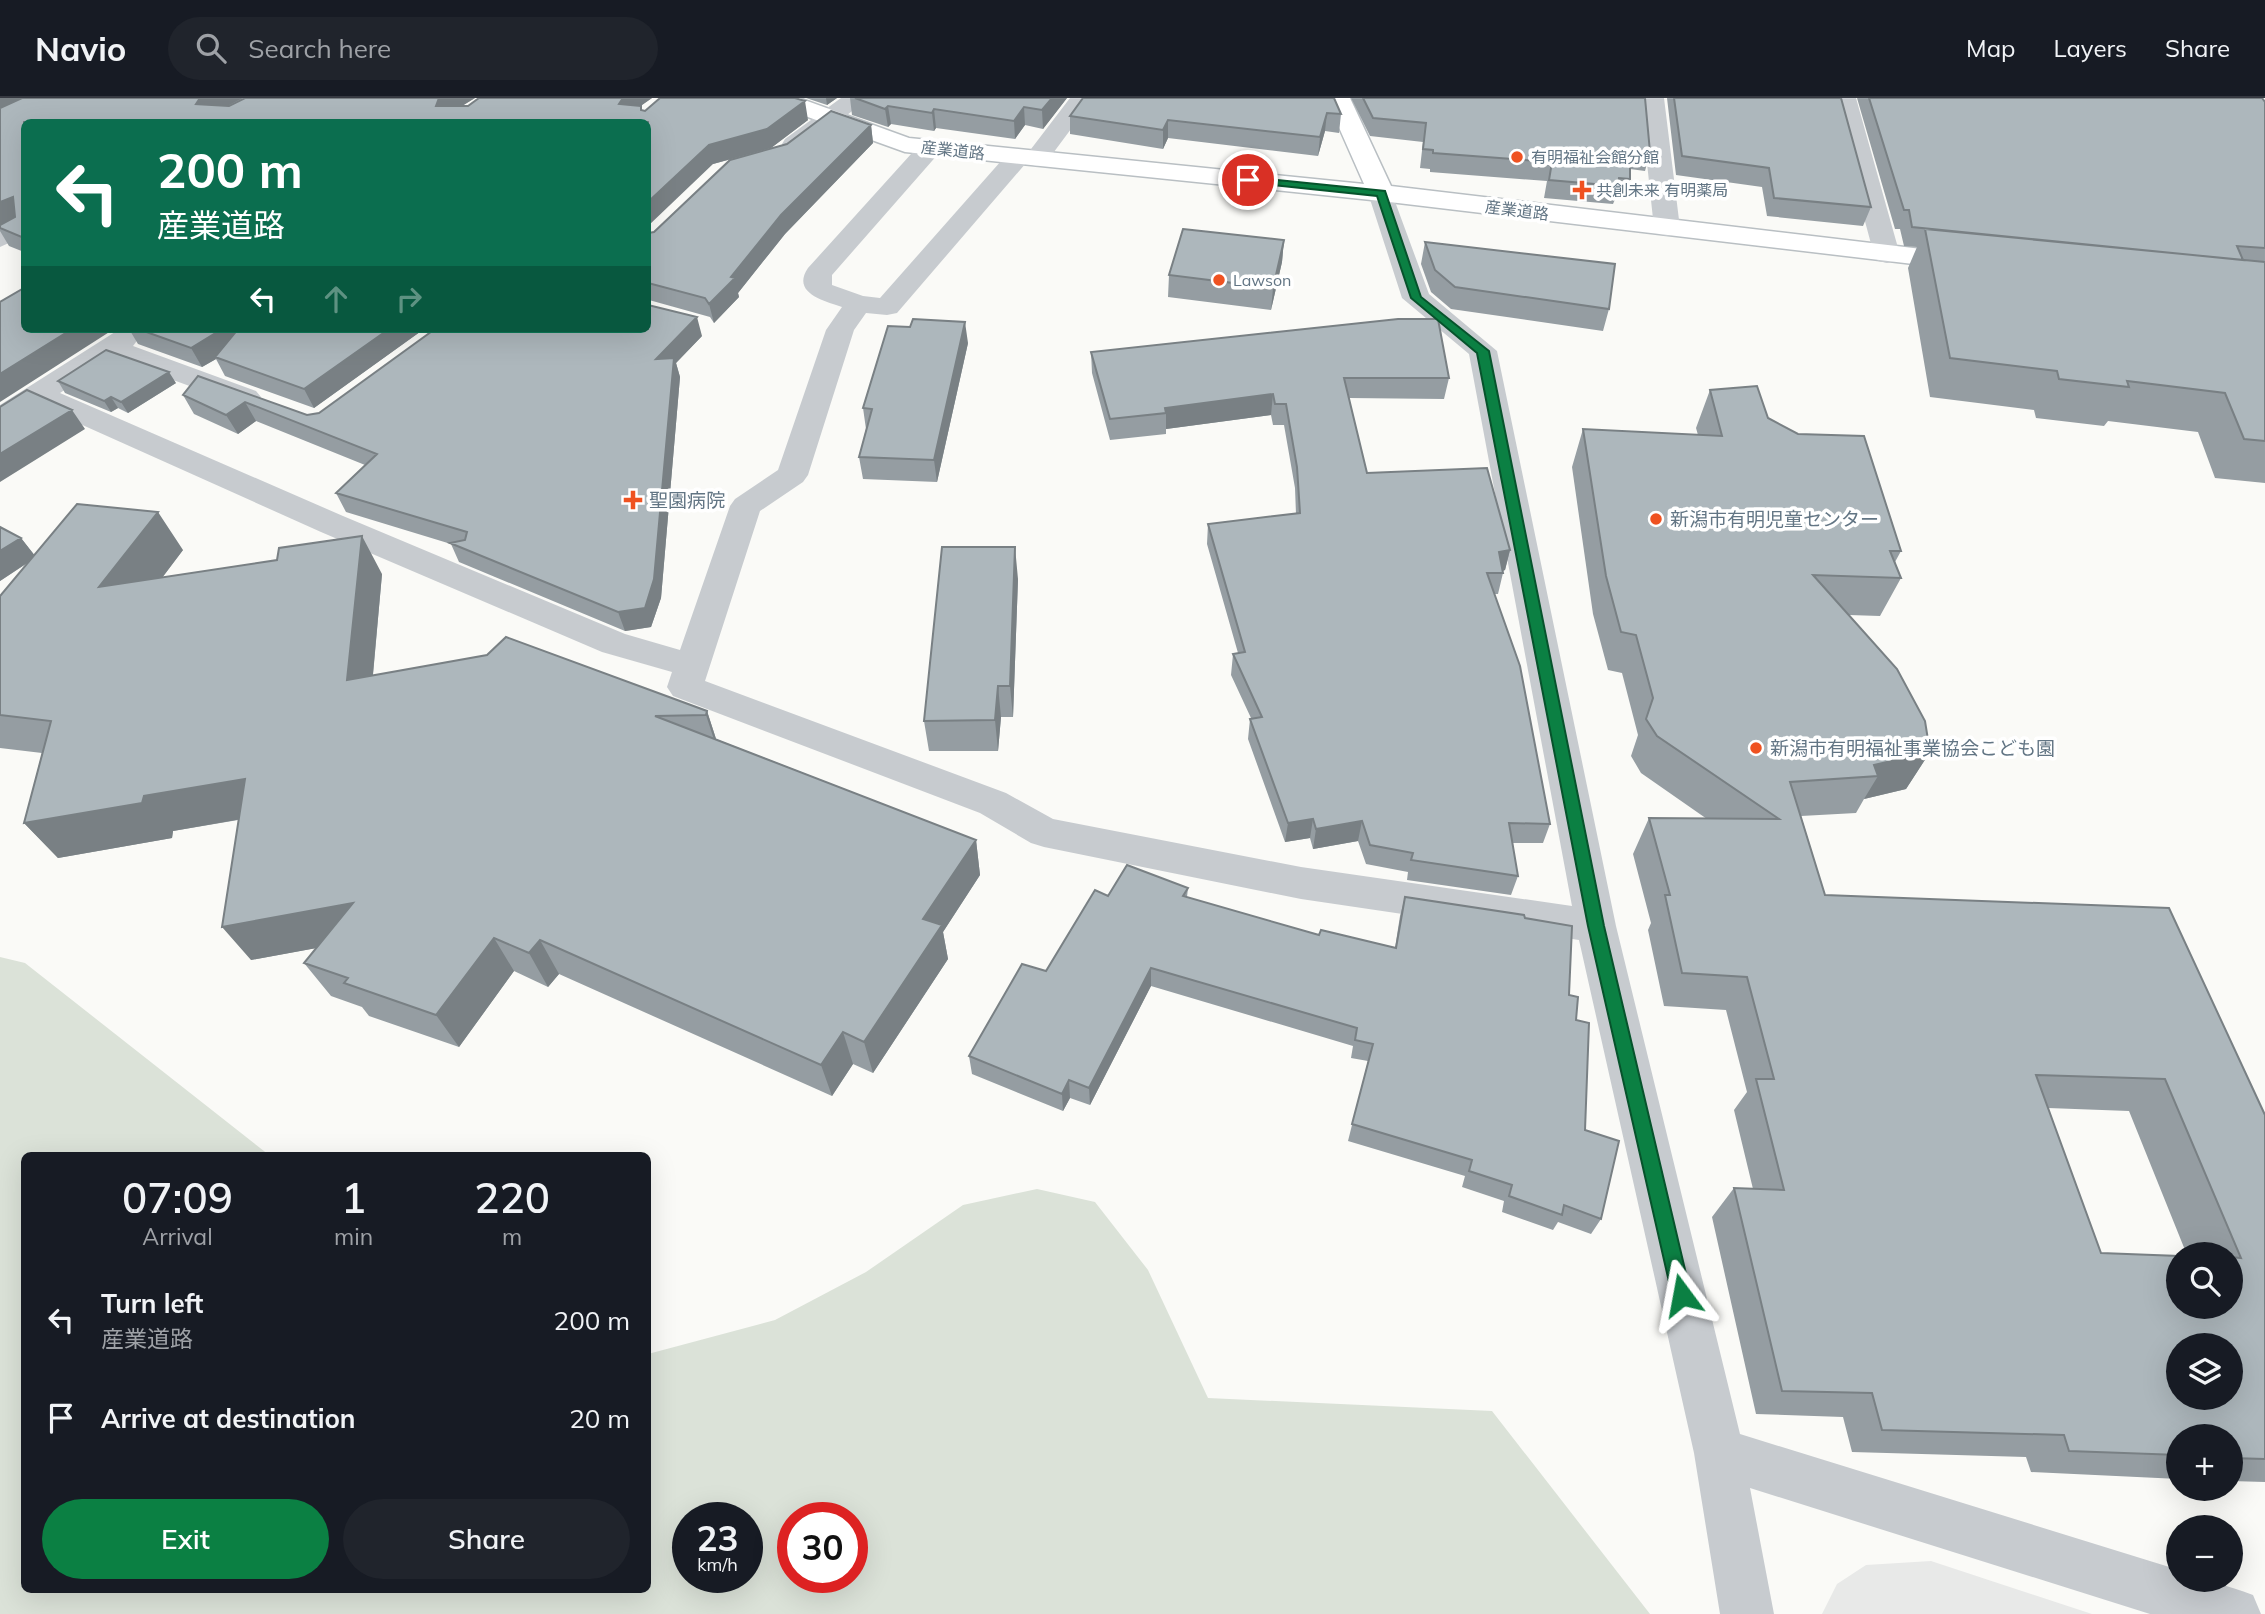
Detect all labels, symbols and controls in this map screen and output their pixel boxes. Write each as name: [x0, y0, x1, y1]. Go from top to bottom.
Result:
search box: [168, 17, 658, 80]
text: Navio: [35, 28, 126, 69]
icon: search: [192, 29, 230, 67]
text: Search here: [248, 32, 391, 65]
text: Map: [1966, 33, 2015, 63]
text: Layers: [2053, 33, 2127, 63]
text: Share: [2165, 33, 2230, 63]
street label: 産業道路: [920, 137, 986, 163]
text: 200 m: [157, 139, 303, 200]
icon: left: [42, 147, 133, 238]
place label: 有明福祉会館分館: [1531, 147, 1659, 167]
marker: 有明福祉会館分館: [1509, 149, 1525, 165]
pin: [1218, 150, 1278, 210]
icon: arrive: [1229, 161, 1267, 199]
place label: 共創未来 有明薬局: [1596, 180, 1728, 200]
marker: 共創未来 有明薬局: [1574, 182, 1590, 198]
street label: 産業道路: [1484, 196, 1550, 224]
text: 産業道路: [157, 205, 285, 245]
place label: Lawson: [1233, 270, 1291, 290]
marker: Lawson: [1211, 272, 1227, 288]
icon: left: [244, 280, 282, 318]
icon: ahead: [317, 280, 355, 318]
icon: right: [390, 280, 428, 318]
place label: 聖園病院: [649, 488, 725, 512]
marker: 聖園病院: [623, 490, 643, 510]
place label: 新潟市有明児童センター: [1670, 507, 1879, 531]
marker: 新潟市有明児童センター: [1648, 511, 1664, 527]
place label: 新潟市有明福祉事業協会こども園: [1770, 736, 2055, 760]
marker: 新潟市有明福祉事業協会こども園: [1748, 740, 1764, 756]
text: 07:09: [122, 1171, 233, 1224]
text: 1: [341, 1171, 366, 1224]
text: 220: [474, 1171, 550, 1224]
text: Arrival: [142, 1222, 213, 1251]
text: min: [334, 1222, 373, 1251]
text: m: [502, 1222, 522, 1251]
map controls: [2166, 1242, 2243, 1592]
button: search: [2166, 1242, 2243, 1319]
position arrow: [1645, 1258, 1719, 1332]
text: Turn left: [101, 1287, 203, 1320]
icon: left: [42, 1301, 80, 1339]
text: 200 m: [554, 1304, 630, 1337]
text: 産業道路: [101, 1324, 193, 1353]
button: layers: [2166, 1333, 2243, 1410]
icon: arrive: [42, 1399, 80, 1437]
text: Arrive at destination: [101, 1402, 356, 1435]
text: 20 m: [569, 1402, 630, 1435]
button: +: [2166, 1424, 2243, 1501]
button: Exit: [42, 1499, 329, 1579]
button: Share: [343, 1499, 630, 1579]
speed limit sign: 30: [777, 1502, 868, 1593]
button: −: [2166, 1515, 2243, 1592]
text: 23: [696, 1516, 739, 1560]
text: km/h: [697, 1553, 738, 1576]

